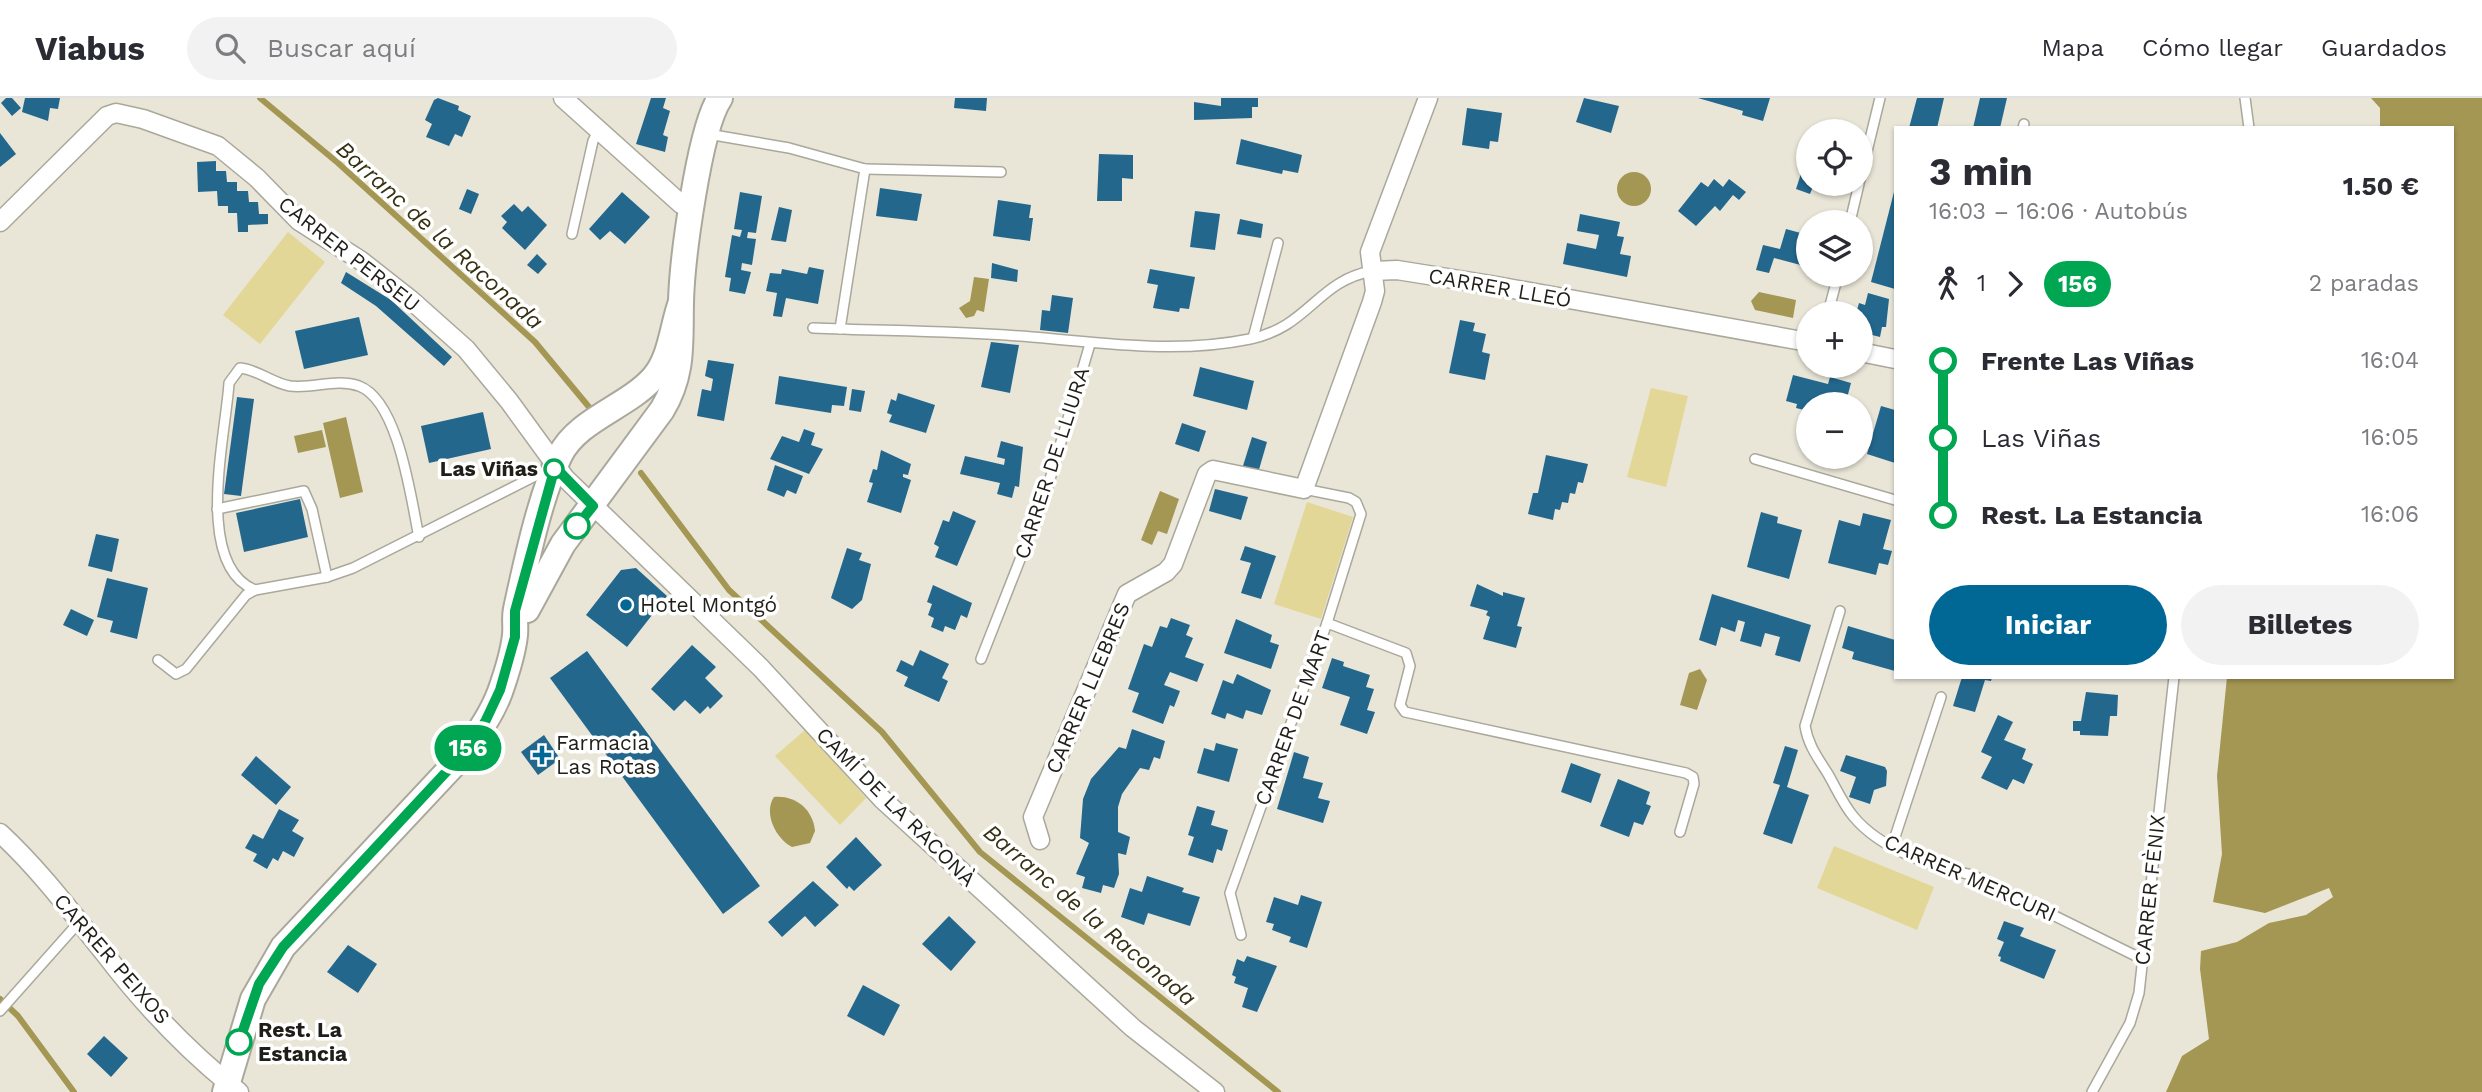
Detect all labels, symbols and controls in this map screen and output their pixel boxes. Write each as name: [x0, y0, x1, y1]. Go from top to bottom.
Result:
search box: [187, 17, 677, 80]
text: Viabus: [35, 29, 145, 68]
icon: search: [211, 29, 249, 67]
text: Buscar aquí: [267, 33, 416, 63]
text: Mapa: [2042, 34, 2104, 62]
text: Cómo llegar: [2142, 34, 2283, 62]
text: Guardados: [2321, 34, 2447, 62]
map controls: [1796, 119, 1873, 469]
button: locate: [1796, 119, 1873, 196]
water label: Barranc de la Raconada: [331, 135, 549, 335]
text: 3 min: [1929, 150, 2033, 194]
text: 1.50 €: [2343, 171, 2419, 201]
street label: CARRER PERSEU: [274, 191, 425, 317]
text: 16:03 – 16:06 · Autobús: [1929, 198, 2188, 225]
button: layers: [1796, 210, 1873, 287]
street label: CARRER LLEÓ: [1427, 263, 1573, 312]
icon: walk: [1929, 265, 1967, 303]
icon: forward: [1996, 265, 2034, 303]
text: 1: [1977, 270, 1986, 297]
text: 156: [2058, 270, 2097, 298]
text: 2 paradas: [2309, 270, 2419, 297]
button: +: [1796, 301, 1873, 378]
text: Frente Las Viñas: [1981, 346, 2194, 376]
text: 16:04: [2361, 347, 2419, 374]
street label: CARRER DE LLIURA: [1009, 364, 1094, 562]
button: −: [1796, 392, 1873, 469]
text: Las Viñas: [1981, 423, 2101, 453]
text: 16:05: [2362, 424, 2419, 451]
place label: Las Viñas: [440, 456, 538, 481]
marker: Las Viñas: [544, 459, 564, 479]
text: Rest. La Estancia: [1981, 500, 2202, 530]
text: 16:06: [2361, 501, 2419, 528]
unlabelled marker: [564, 513, 590, 539]
button: Iniciar: [1929, 585, 2167, 665]
button: Billetes: [2181, 585, 2419, 665]
place label: Hotel Montgó: [640, 592, 777, 617]
marker: Hotel Montgó: [618, 597, 634, 613]
street label: CARRER LLEBRES: [1040, 598, 1135, 777]
street label: CARRER DE MART: [1249, 627, 1336, 809]
street label: CAMÍ DE LA RACONÀ: [812, 722, 981, 892]
line badge: 156: [428, 725, 508, 771]
place label: Farmacia Las Rotas: [556, 730, 656, 779]
text: 156: [448, 734, 488, 762]
marker: Farmacia Las Rotas: [534, 747, 550, 763]
street label: CARRER FÈNIX: [2129, 813, 2170, 966]
water label: Barranc de la Raconada: [978, 819, 1201, 1012]
street label: CARRER MERCURI: [1880, 828, 2060, 927]
street label: CARRER PEIXOS: [49, 888, 176, 1029]
place label: Rest. La Estancia: [258, 1017, 348, 1066]
marker: Rest. La Estancia: [226, 1029, 252, 1055]

